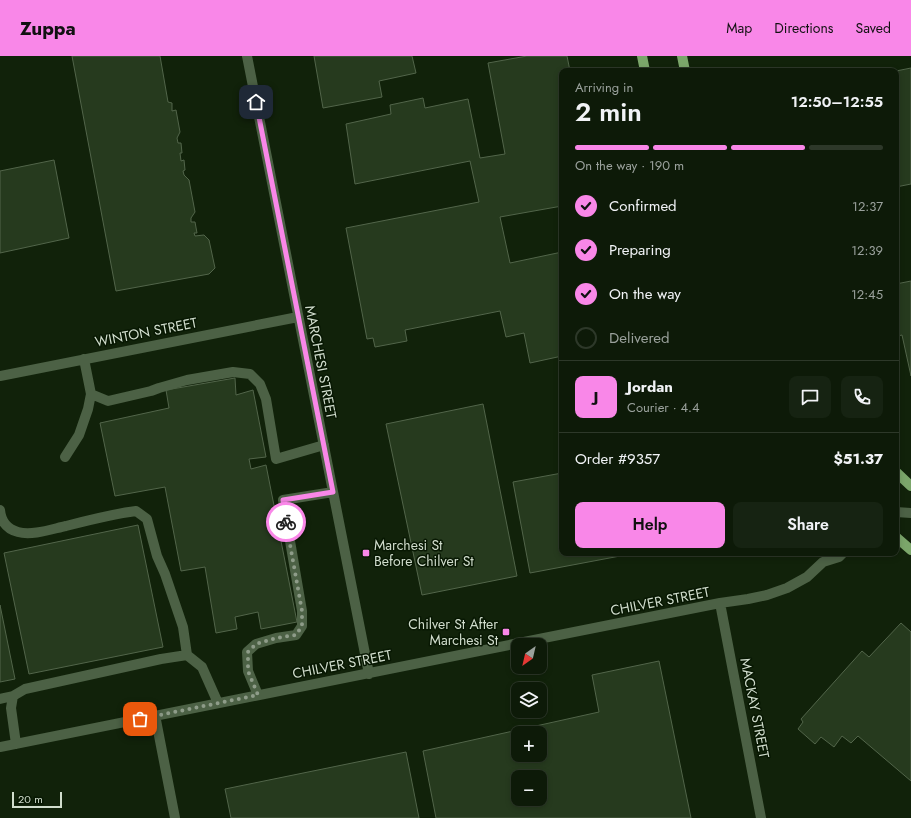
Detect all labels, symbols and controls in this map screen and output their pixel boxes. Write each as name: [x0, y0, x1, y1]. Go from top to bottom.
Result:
text: Zuppa: [20, 15, 76, 42]
text: Map: [726, 18, 752, 38]
text: Directions: [774, 18, 834, 38]
text: Saved: [856, 18, 891, 38]
text: Arriving in: [575, 78, 633, 97]
pin: [239, 85, 273, 119]
icon: home: [245, 91, 267, 113]
text: 12:50–12:55: [791, 91, 883, 113]
text: 2 min: [575, 93, 642, 131]
text: On the way · 190 m: [575, 156, 684, 175]
icon: check: [575, 195, 597, 217]
text: Confirmed: [609, 195, 677, 217]
text: 12:37: [852, 197, 883, 216]
icon: check: [575, 239, 597, 261]
text: Preparing: [609, 239, 671, 261]
text: 12:39: [851, 241, 883, 260]
icon: check: [575, 283, 597, 305]
text: On the way: [609, 283, 681, 305]
text: 12:45: [851, 285, 883, 304]
street label: MARCHESI STREET: [300, 304, 342, 421]
street label: WINTON STREET: [93, 312, 199, 352]
text: Delivered: [609, 327, 670, 349]
text: Jordan: [627, 376, 673, 398]
button: chat: [789, 376, 831, 418]
button: phone: [841, 376, 883, 418]
text: J: [594, 386, 598, 408]
text: Courier · 4.4: [627, 398, 700, 417]
text: Order #9357: [575, 448, 660, 470]
text: $51.37: [833, 448, 883, 470]
courier: [266, 502, 306, 542]
button: Help: [575, 502, 725, 548]
button: Share: [733, 502, 883, 548]
icon: bike: [275, 511, 297, 533]
place label: Marchesi St Before Chilver St: [374, 535, 474, 571]
marker: Marchesi St Before Chilver St: [361, 548, 371, 558]
street label: CHILVER STREET: [609, 581, 712, 620]
place label: Chilver St After Marchesi St: [408, 614, 499, 650]
marker: Chilver St After Marchesi St: [501, 627, 511, 637]
north arrow: [511, 638, 547, 674]
map controls: [511, 638, 547, 806]
street label: CHILVER STREET: [291, 644, 394, 683]
street label: MACKAY STREET: [735, 656, 775, 760]
button: layers: [511, 682, 547, 718]
pin: [123, 702, 157, 736]
icon: bag: [129, 708, 151, 730]
button: +: [511, 726, 547, 762]
button: −: [511, 770, 547, 806]
scale bar: [12, 790, 62, 809]
text: 20 m: [18, 791, 43, 807]

